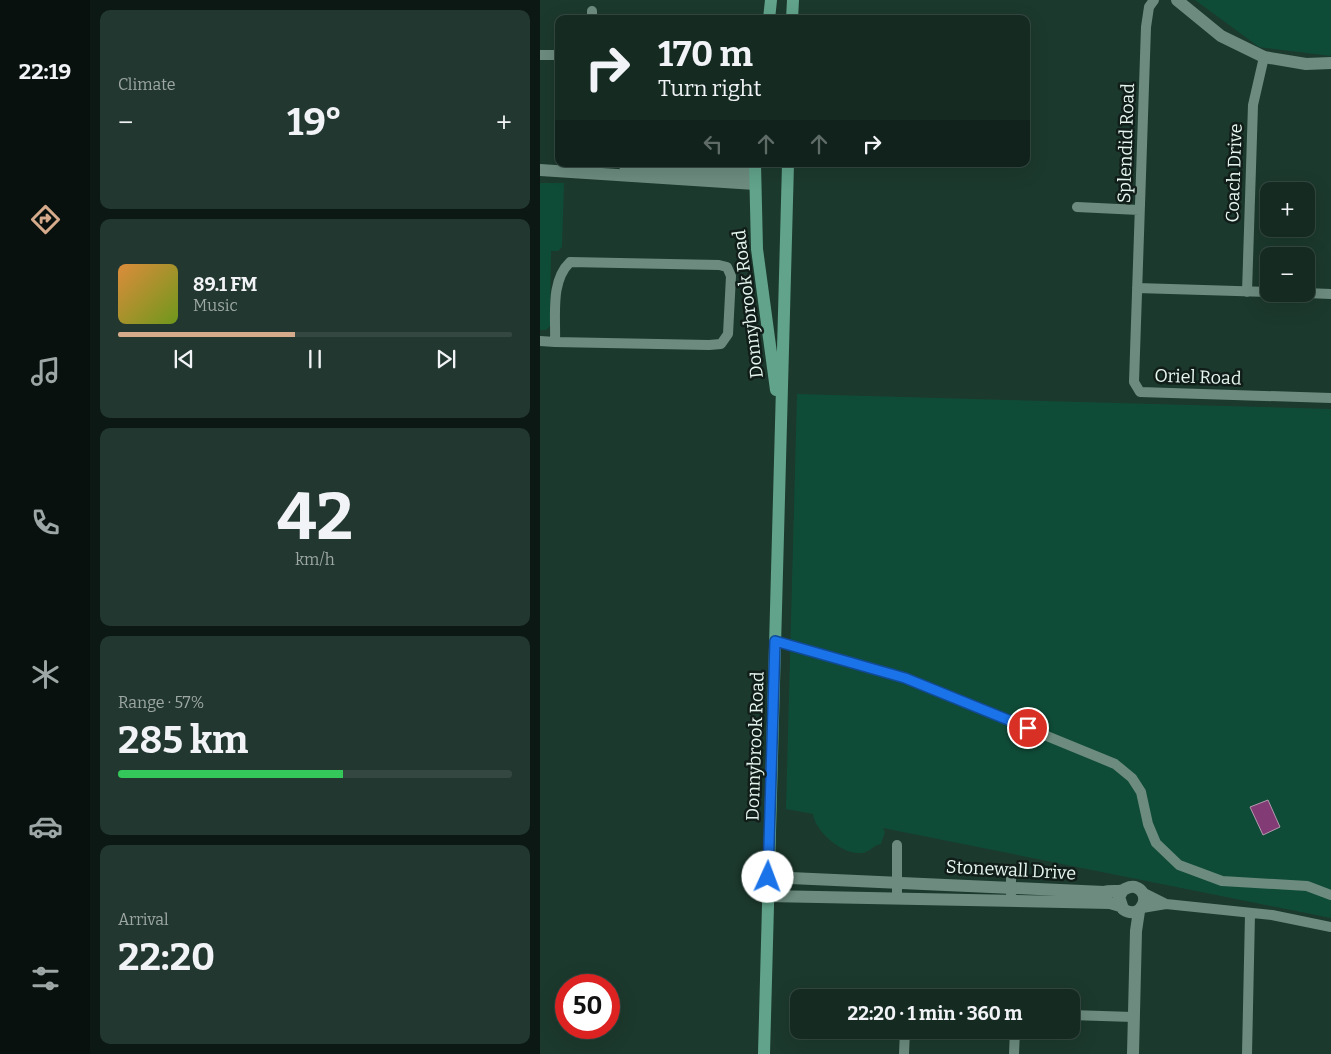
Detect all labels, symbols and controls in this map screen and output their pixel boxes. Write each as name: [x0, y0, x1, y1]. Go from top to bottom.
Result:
text: 170 m: [658, 33, 753, 75]
icon: right: [575, 35, 640, 100]
text: 22:19: [19, 58, 71, 85]
text: Climate: [118, 75, 176, 94]
text: Turn right: [658, 75, 761, 102]
street label: Splendid Road: [1113, 82, 1139, 203]
text: 19°: [287, 99, 342, 145]
text: −: [118, 106, 133, 139]
text: +: [496, 106, 512, 139]
street label: Coach Drive: [1221, 123, 1247, 223]
icon: left: [699, 130, 727, 158]
icon: ahead: [752, 130, 780, 158]
icon: ahead: [805, 130, 833, 158]
icon: right: [858, 130, 886, 158]
map controls: [1260, 182, 1315, 302]
button: +: [1260, 182, 1315, 237]
icon: directions: [28, 202, 63, 237]
street label: Donnybrook Road: [728, 228, 768, 380]
button: −: [1260, 247, 1315, 302]
text: 89.1 FM: [193, 273, 257, 296]
text: Music: [193, 296, 238, 315]
icon: previous: [170, 345, 198, 373]
icon: pause: [301, 345, 329, 373]
icon: next: [432, 345, 460, 373]
icon: music: [28, 354, 63, 389]
street label: Oriel Road: [1154, 364, 1242, 390]
text: 42: [277, 478, 353, 556]
icon: phone: [28, 505, 63, 540]
text: km/h: [295, 550, 335, 569]
icon: climate: [28, 657, 63, 692]
street label: Donnybrook Road: [741, 671, 769, 821]
text: Range · 57%: [118, 693, 204, 712]
pin: [1007, 707, 1049, 749]
icon: arrive: [1014, 714, 1042, 742]
text: 285 km: [118, 717, 248, 763]
icon: car: [28, 809, 63, 844]
position arrow: [741, 850, 793, 902]
street label: Stonewall Drive: [945, 856, 1077, 884]
text: Arrival: [118, 910, 169, 929]
text: 22:20: [118, 934, 215, 980]
icon: filters: [28, 961, 63, 996]
speed limit sign: 50: [555, 974, 620, 1039]
text: 22:20 · 1 min · 360 m: [848, 1002, 1022, 1025]

